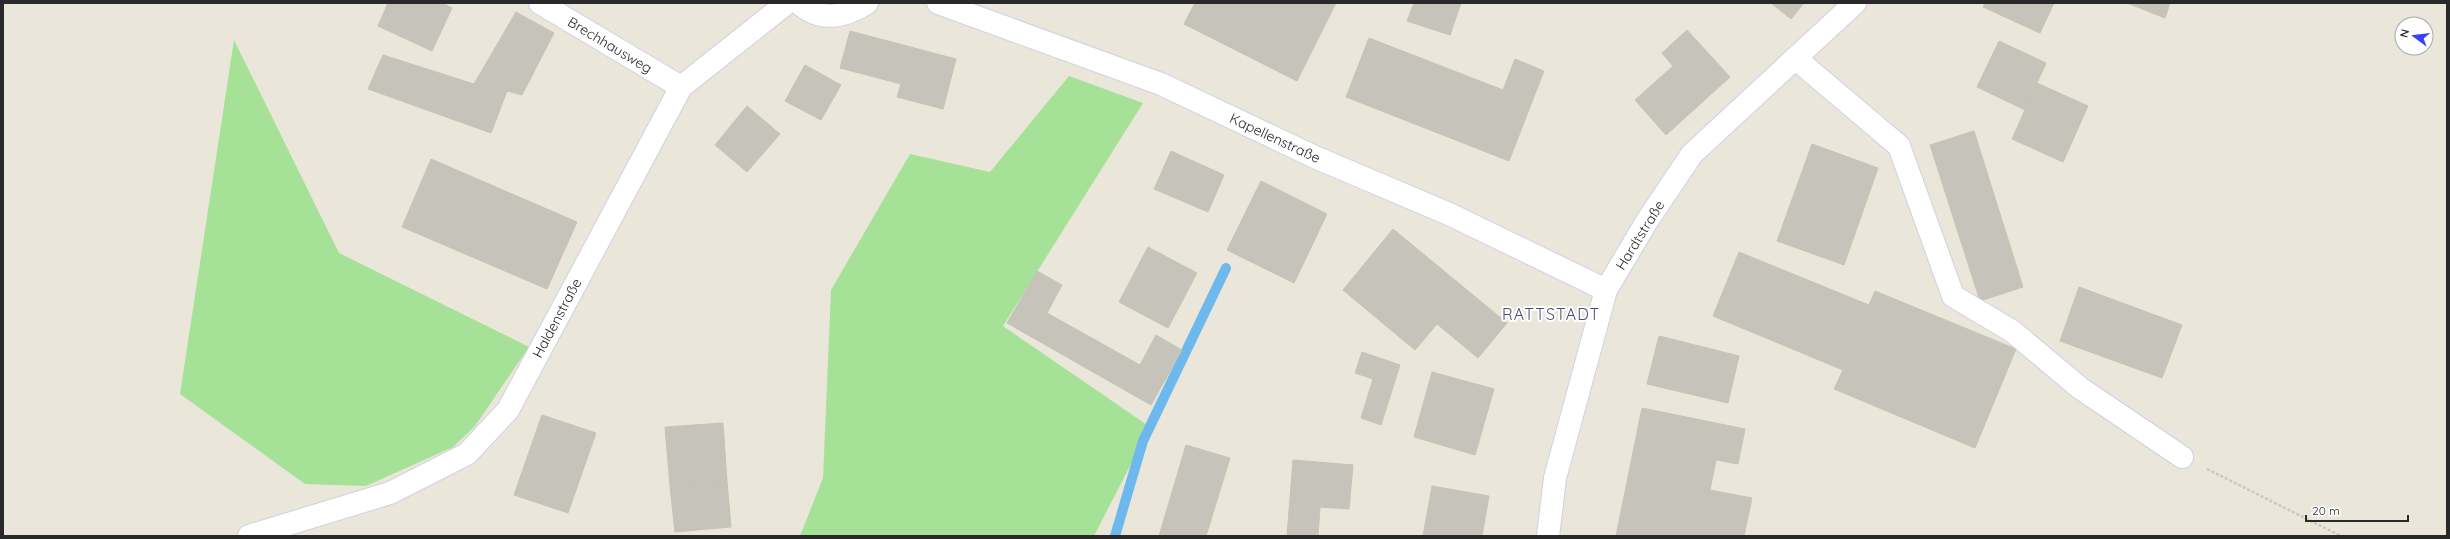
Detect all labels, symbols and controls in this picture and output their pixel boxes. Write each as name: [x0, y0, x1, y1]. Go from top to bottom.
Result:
street label: Brechhausweg: [565, 13, 655, 77]
north arrow: [2394, 16, 2434, 56]
text: N: [2397, 28, 2412, 39]
street label: Kapellenstraße: [1227, 109, 1323, 167]
street label: Hardtstraße: [1612, 197, 1668, 273]
street label: Haldenstraße: [529, 275, 586, 361]
district label: RATTSTADT: [1502, 304, 1600, 324]
scale bar: [2306, 497, 2408, 523]
text: 20 m: [2312, 503, 2340, 518]

